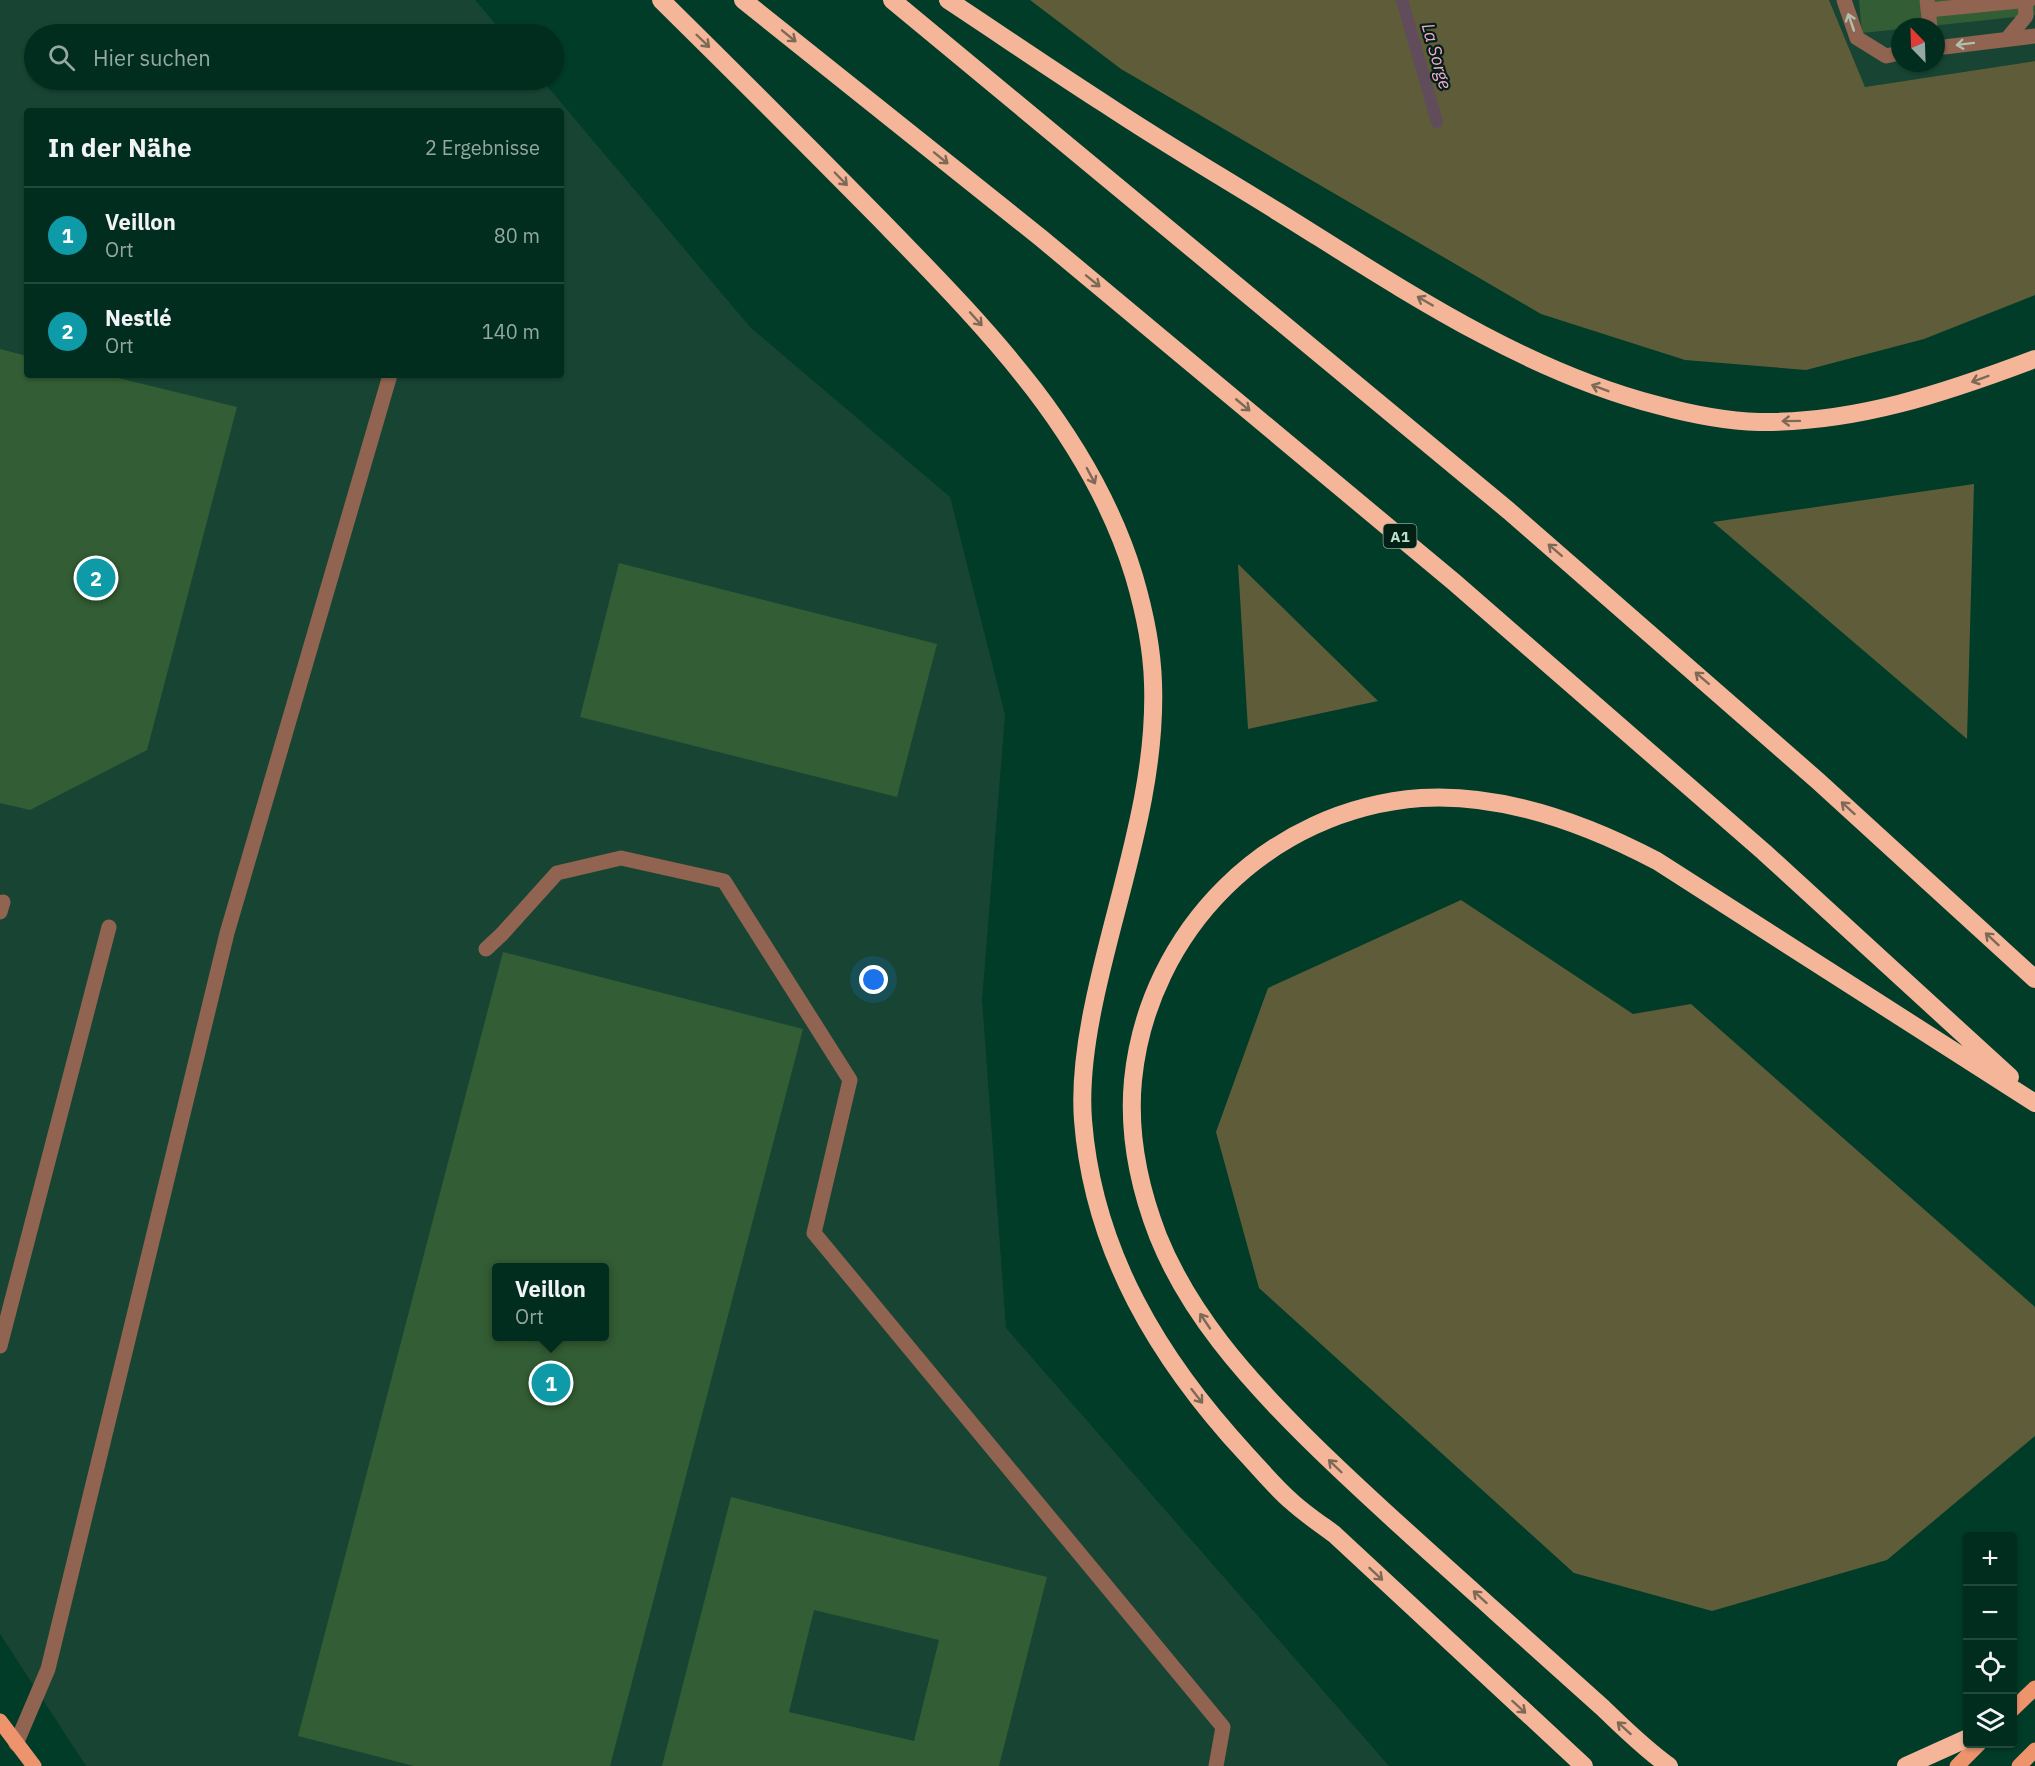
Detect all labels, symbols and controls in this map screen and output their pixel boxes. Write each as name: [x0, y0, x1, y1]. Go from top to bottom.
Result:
one-way arrow: [1845, 13, 1856, 32]
north arrow: [1891, 18, 1945, 72]
water label: La Sorge: [1417, 20, 1457, 92]
search box: [24, 24, 564, 90]
one-way arrow: [781, 30, 797, 43]
one-way arrow: [695, 34, 710, 48]
one-way arrow: [1955, 39, 1975, 50]
icon: search: [45, 41, 78, 74]
text: Hier suchen: [93, 43, 211, 72]
text: In der Nähe: [48, 130, 192, 164]
text: 2 Ergebnisse: [425, 134, 540, 161]
one-way arrow: [933, 152, 949, 165]
one-way arrow: [833, 171, 848, 186]
text: Veillon: [105, 207, 176, 236]
text: 1: [62, 222, 74, 249]
text: 80 m: [494, 222, 540, 249]
text: Ort: [105, 236, 134, 263]
one-way arrow: [1085, 274, 1101, 287]
one-way arrow: [1417, 295, 1434, 307]
text: Nestlé: [105, 303, 172, 332]
one-way arrow: [969, 311, 983, 326]
text: 2: [62, 318, 74, 345]
text: 140 m: [482, 318, 540, 345]
text: Ort: [105, 332, 134, 359]
one-way arrow: [1971, 375, 1990, 386]
one-way arrow: [1591, 382, 1609, 393]
one-way arrow: [1235, 398, 1250, 412]
one-way arrow: [1781, 415, 1801, 427]
one-way arrow: [1086, 466, 1097, 484]
road number: A1: [1384, 524, 1416, 548]
one-way arrow: [1547, 544, 1563, 557]
pin: 2: [76, 556, 116, 600]
one-way arrow: [1695, 671, 1710, 685]
one-way arrow: [1841, 801, 1856, 815]
one-way arrow: [1985, 932, 2000, 946]
your location: [859, 965, 888, 994]
popup: [492, 1263, 609, 1341]
text: Veillon: [515, 1274, 586, 1303]
text: Ort: [515, 1303, 544, 1330]
one-way arrow: [1199, 1313, 1211, 1330]
pin: 1: [532, 1360, 570, 1406]
one-way arrow: [1191, 1388, 1204, 1404]
one-way arrow: [1328, 1459, 1343, 1473]
map controls: [1963, 1532, 2017, 1748]
button: +: [1963, 1532, 2017, 1586]
one-way arrow: [1369, 1567, 1384, 1582]
button: −: [1963, 1586, 2017, 1640]
one-way arrow: [1472, 1590, 1487, 1604]
button: locate: [1963, 1640, 2017, 1694]
button: layers: [1963, 1694, 2017, 1748]
one-way arrow: [1512, 1700, 1527, 1714]
one-way arrow: [1617, 1721, 1632, 1735]

